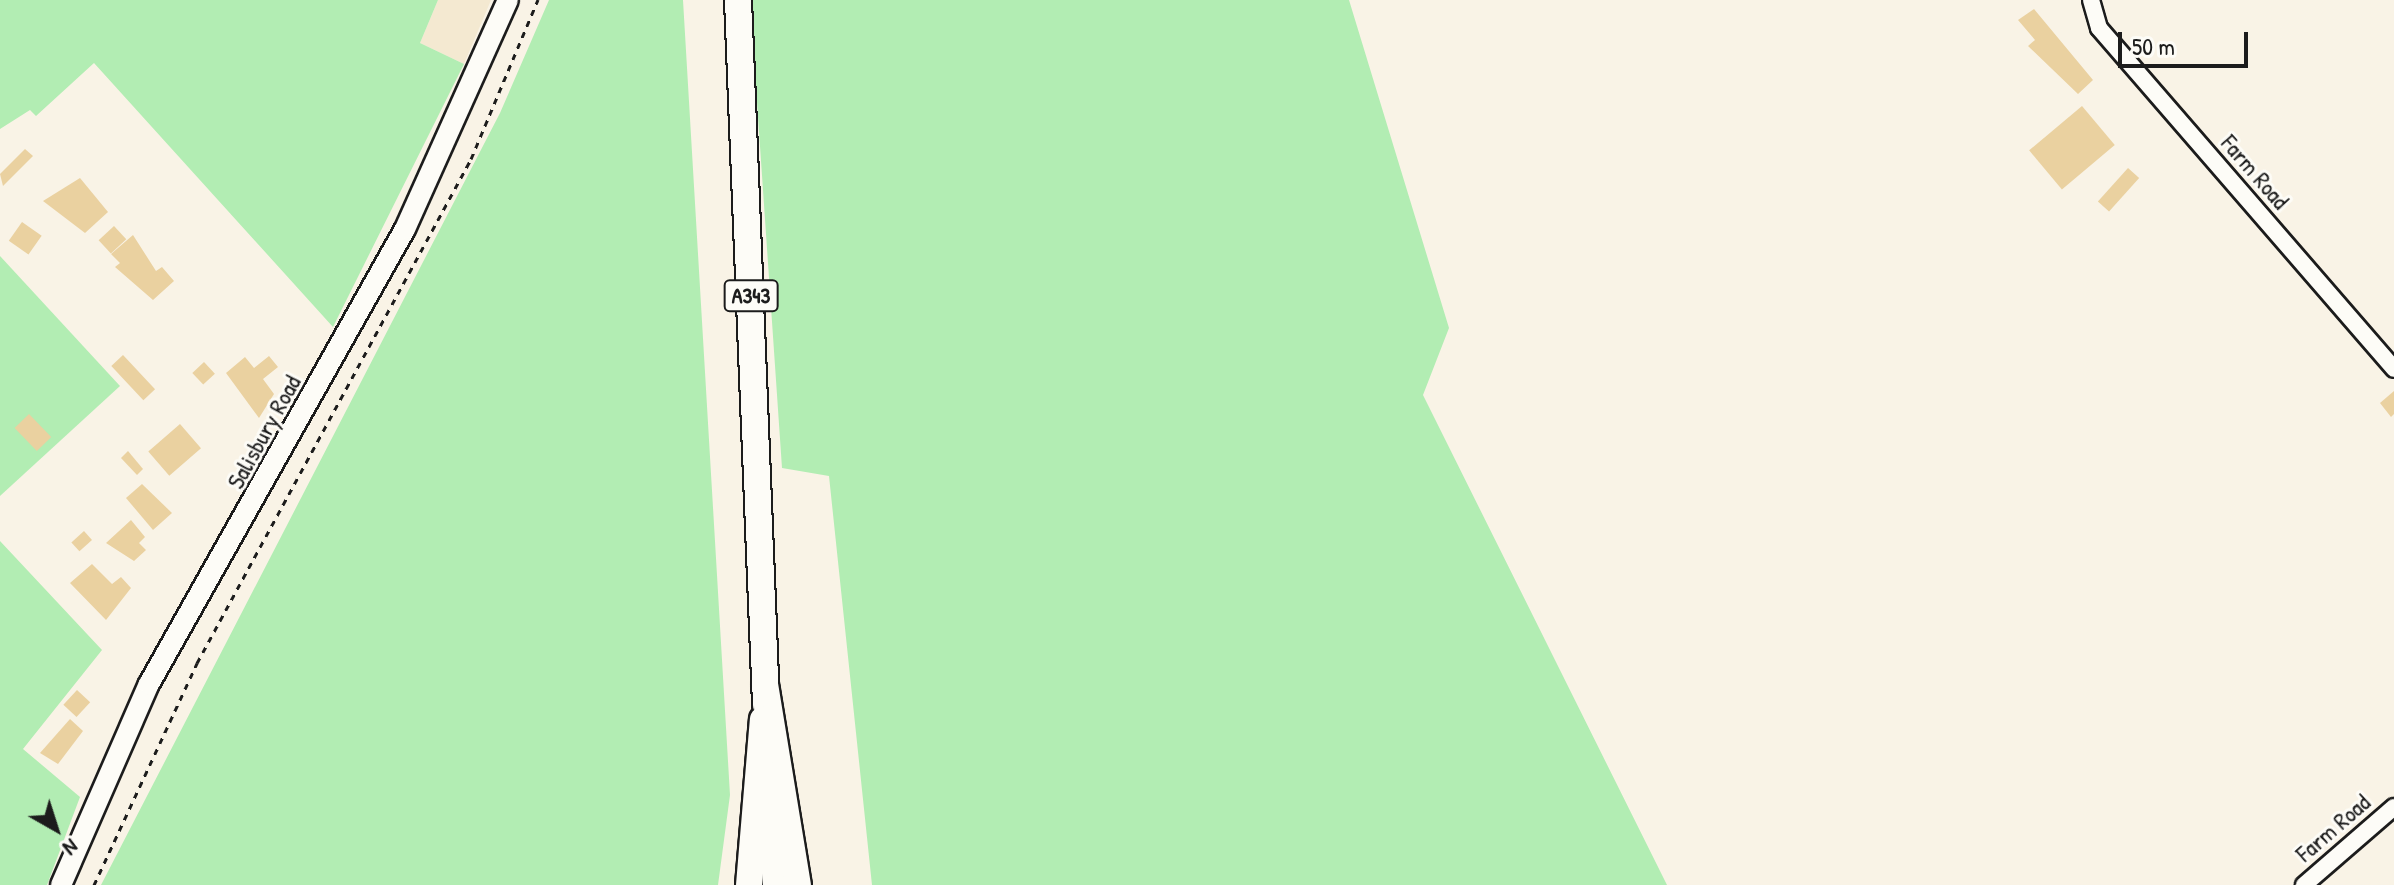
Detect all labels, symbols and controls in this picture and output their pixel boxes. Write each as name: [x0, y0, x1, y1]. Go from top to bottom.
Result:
scale bar: [2122, 16, 2252, 66]
text: 50 m: [2132, 30, 2175, 62]
street label: Farm Road: [2215, 129, 2295, 215]
road number: A343: [723, 278, 779, 314]
street label: Salisbury Road: [221, 370, 307, 494]
street label: Farm Road: [2290, 788, 2376, 868]
north arrow: [16, 789, 96, 869]
text: N: [57, 832, 85, 863]

